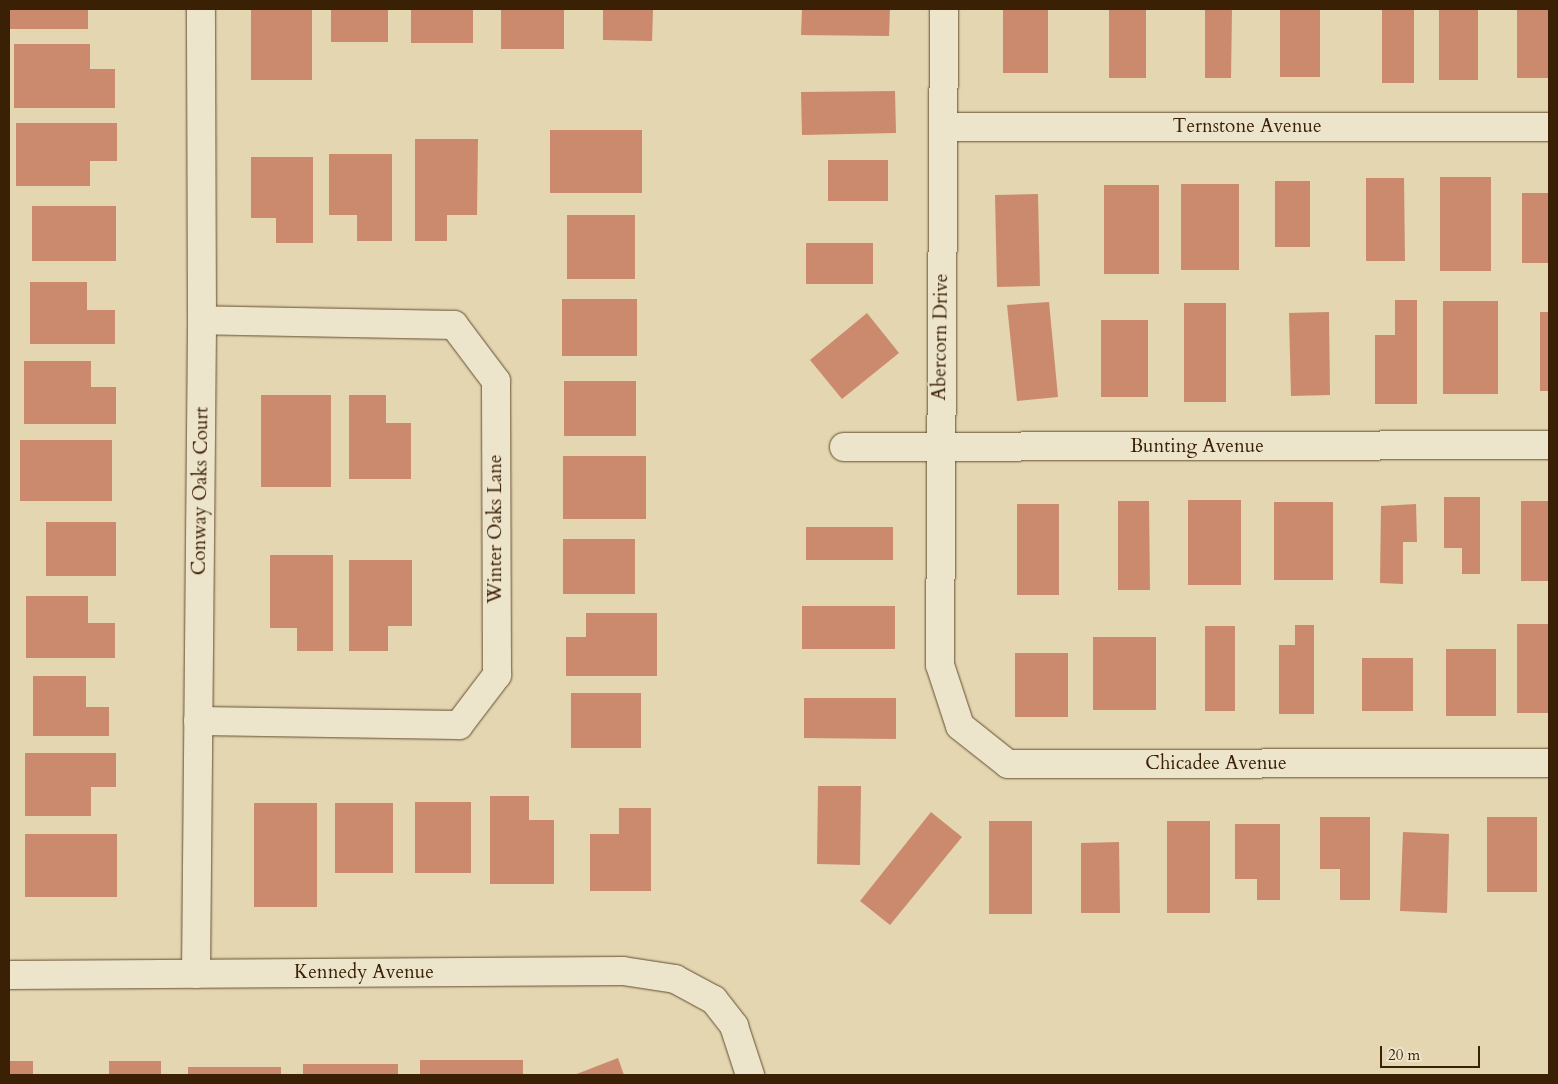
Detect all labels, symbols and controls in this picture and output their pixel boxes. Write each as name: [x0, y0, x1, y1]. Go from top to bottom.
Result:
street label: Ternstone Avenue: [1172, 116, 1322, 138]
street label: Abercorn Drive: [928, 273, 954, 401]
street label: Conway Oaks Court: [188, 407, 214, 575]
street label: Bunting Avenue: [1130, 436, 1264, 458]
street label: Winter Oaks Lane: [485, 454, 507, 604]
street label: Chicadee Avenue: [1145, 753, 1287, 775]
street label: Kennedy Avenue: [294, 962, 434, 984]
scale bar: [1383, 1036, 1483, 1068]
text: 20 m: [1388, 1045, 1420, 1065]

